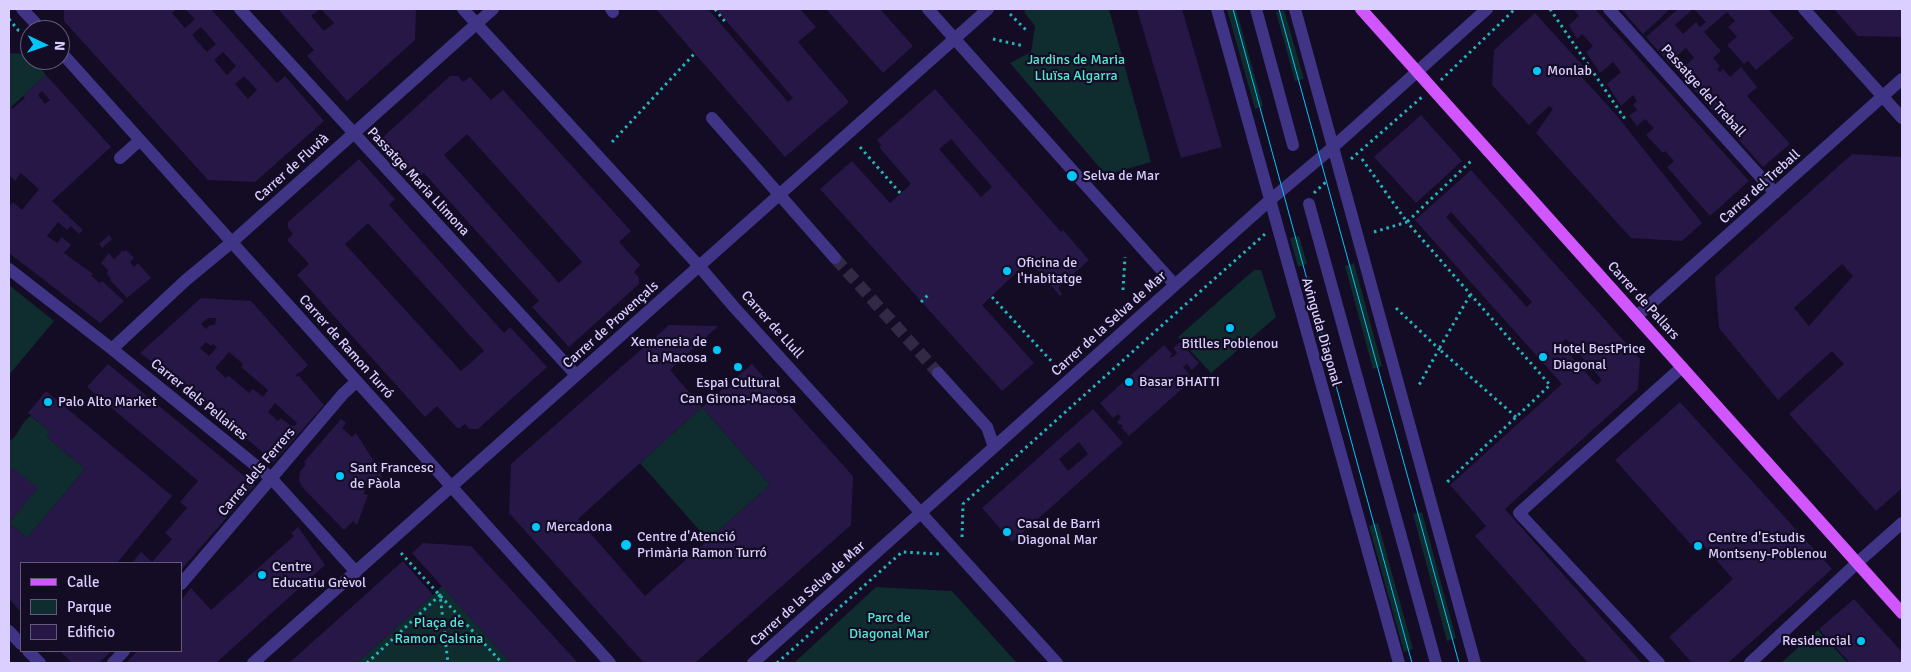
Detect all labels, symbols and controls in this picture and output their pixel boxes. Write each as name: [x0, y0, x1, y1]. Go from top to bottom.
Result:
north arrow: [20, 20, 70, 70]
text: N: [51, 40, 68, 51]
street label: Passatge del Treball: [1657, 41, 1749, 141]
park label: Jardins de Maria Lluïsa Algarra: [1027, 52, 1125, 84]
place label: Monlab: [1547, 63, 1592, 79]
marker: Monlab: [1531, 65, 1543, 77]
street label: Passatge Maria Llimona: [363, 124, 473, 240]
street label: Carrer de Fluvià: [251, 130, 333, 206]
street label: Carrer del Treball: [1716, 146, 1804, 228]
place label: Selva de Mar: [1083, 168, 1159, 184]
marker: Selva de Mar: [1065, 169, 1079, 183]
place label: Oficina de l'Habitatge: [1017, 255, 1082, 288]
street label: Carrer de Pallars: [1603, 258, 1683, 344]
marker: Oficina de l'Habitatge: [1001, 265, 1013, 277]
street label: Carrer de la Selva de Mar: [1048, 268, 1170, 380]
street label: Avinguda Diagonal: [1297, 276, 1345, 388]
street label: Carrer de Provençals: [560, 278, 662, 372]
street label: Carrer de Llull: [737, 288, 807, 362]
street label: Carrer de Ramon Turró: [295, 292, 397, 402]
marker: Bitlles Poblenou: [1224, 322, 1236, 334]
place label: Xemeneia de la Macosa: [631, 334, 707, 367]
place label: Bitlles Poblenou: [1181, 336, 1279, 352]
place label: Hotel BestPrice Diagonal: [1553, 341, 1646, 374]
marker: Xemeneia de la Macosa: [711, 344, 723, 356]
marker: Hotel BestPrice Diagonal: [1537, 351, 1549, 363]
street label: Carrer dels Pellaires: [147, 356, 251, 444]
marker: Espai Cultural Can Girona-Macosa: [732, 361, 744, 373]
place label: Basar BHATTI: [1139, 374, 1220, 390]
place label: Espai Cultural Can Girona-Macosa: [680, 375, 796, 408]
marker: Basar BHATTI: [1123, 376, 1135, 388]
place label: Palo Alto Market: [58, 394, 157, 410]
marker: Palo Alto Market: [42, 396, 54, 408]
street label: Carrer dels Ferrers: [215, 424, 299, 520]
place label: Sant Francesc de Pàola: [350, 460, 434, 492]
marker: Sant Francesc de Pàola: [334, 470, 346, 482]
place label: Casal de Barri Diagonal Mar: [1017, 516, 1100, 548]
place label: Mercadona: [546, 519, 612, 535]
marker: Mercadona: [530, 521, 542, 533]
marker: Casal de Barri Diagonal Mar: [1001, 526, 1013, 538]
place label: Centre d'Atenció Primària Ramon Turró: [637, 529, 767, 562]
place label: Centre d'Estudis Montseny-Poblenou: [1708, 530, 1827, 562]
marker: Centre d'Atenció Primària Ramon Turró: [619, 538, 633, 552]
street label: Carrer de la Selva de Mar: [747, 538, 869, 650]
marker: Centre d'Estudis Montseny-Poblenou: [1692, 540, 1704, 552]
place label: Centre Educatiu Grèvol: [272, 559, 366, 592]
legend: [20, 562, 182, 652]
marker: Centre Educatiu Grèvol: [256, 569, 268, 581]
text: Calle: [67, 573, 100, 591]
text: Parque: [67, 598, 112, 616]
park label: Parc de Diagonal Mar: [849, 610, 929, 642]
park label: Plaça de Ramon Calsina: [395, 615, 483, 648]
text: Edificio: [67, 623, 115, 641]
place label: Residencial: [1782, 633, 1851, 649]
marker: Residencial: [1855, 635, 1867, 647]

